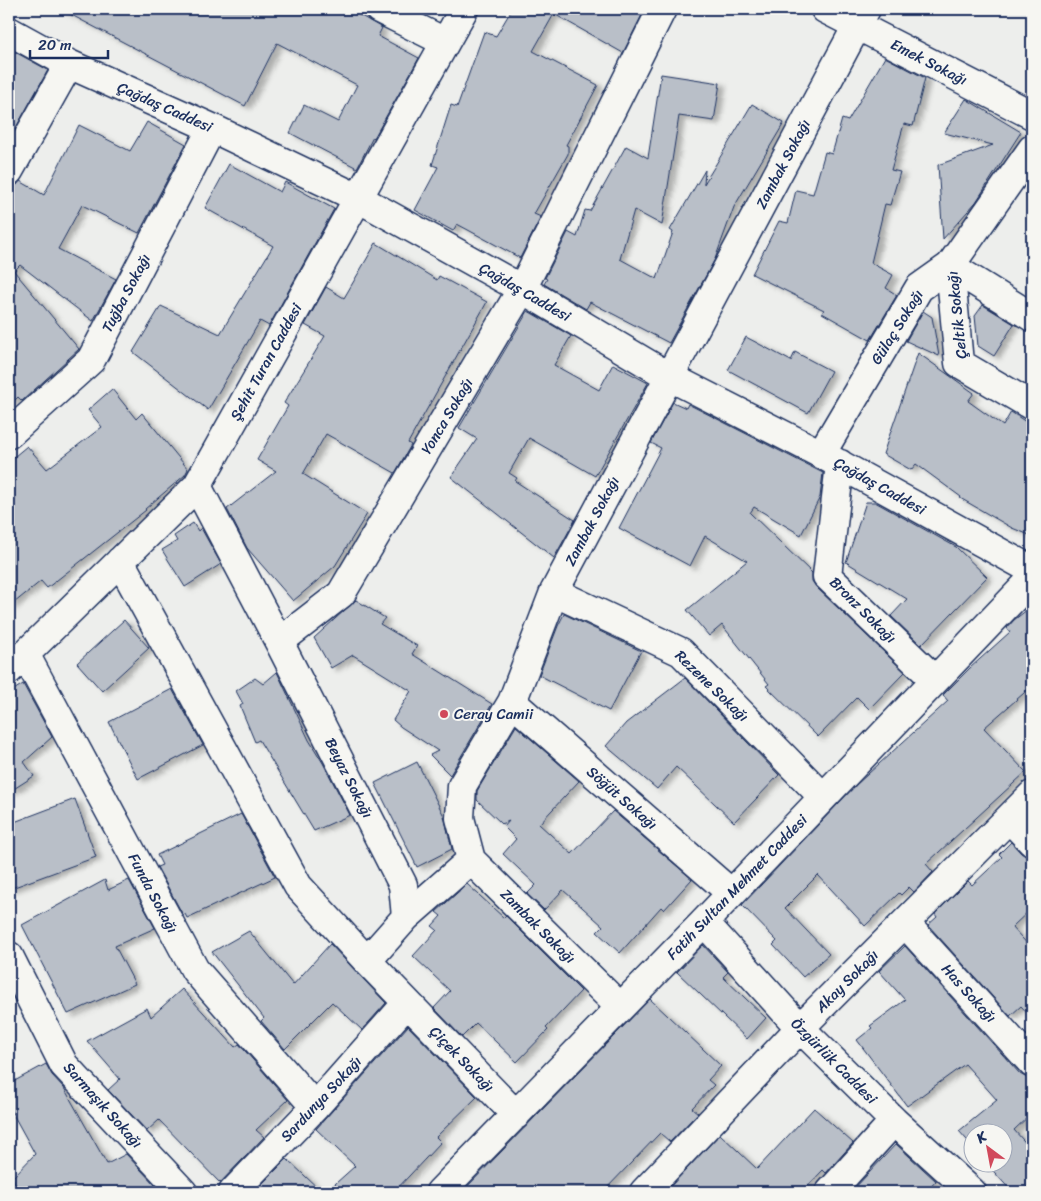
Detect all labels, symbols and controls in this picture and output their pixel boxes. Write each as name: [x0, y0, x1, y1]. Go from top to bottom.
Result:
scale bar: [30, 28, 108, 60]
street label: Emek Sokağı: [886, 31, 972, 93]
text: 20 m: [38, 32, 72, 58]
street label: Çağdaş Caddesi: [113, 74, 218, 140]
street label: Zambak Sokağı: [748, 114, 818, 214]
street label: Tuğba Sokağı: [94, 249, 158, 337]
street label: Çağdaş Caddesi: [474, 255, 576, 329]
street label: Çeltik Sokağı: [939, 270, 975, 360]
street label: Gülaç Sokağı: [863, 284, 931, 370]
street label: Şehit Turan Caddesi: [223, 298, 310, 426]
street label: Yonca Sokağı: [414, 373, 480, 459]
street label: Çağdaş Caddesi: [829, 450, 932, 523]
street label: Zambak Sokağı: [557, 471, 627, 571]
street label: Bronz Sokağı: [823, 570, 903, 650]
street label: Rezene Sokağı: [669, 644, 755, 728]
place label: Ceray Camii: [454, 701, 534, 727]
marker: Ceray Camii: [438, 708, 450, 720]
street label: Beyaz Sokağı: [318, 733, 380, 823]
street label: Söğüt Sokağı: [580, 760, 664, 836]
street label: Fatih Sultan Mehmet Caddesi: [660, 807, 814, 966]
street label: Funda Sokağı: [121, 848, 185, 938]
street label: Zambak Sokağı: [494, 882, 582, 970]
street label: Akay Sokağı: [808, 943, 885, 1020]
street label: Has Sokağı: [935, 957, 1003, 1029]
street label: Özgürlük Caddesi: [784, 1011, 884, 1111]
street label: Çiçek Sokağı: [423, 1020, 501, 1098]
street label: Sardunya Sokağı: [274, 1050, 368, 1148]
street label: Sarmaşık Sokağı: [57, 1056, 149, 1154]
north arrow: [964, 1124, 1014, 1174]
text: K: [970, 1124, 993, 1151]

